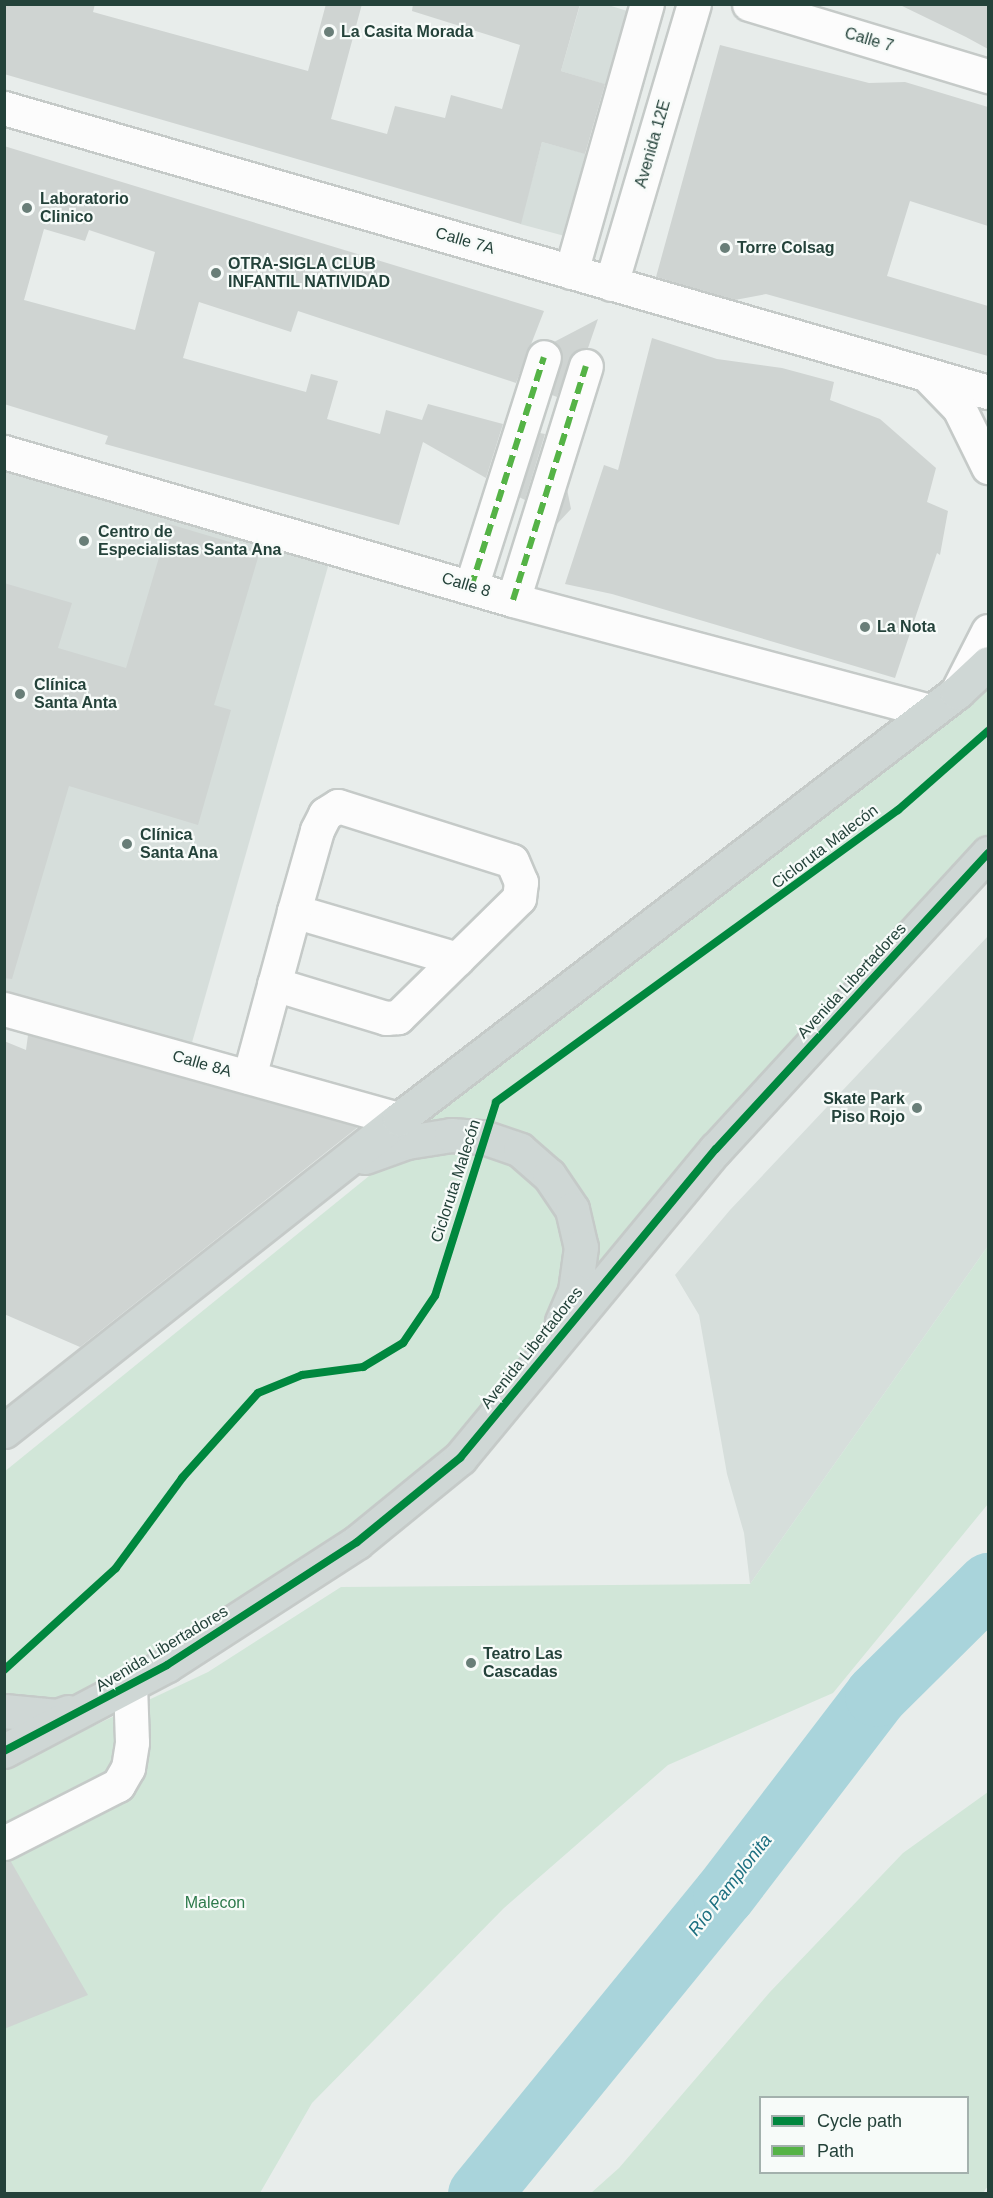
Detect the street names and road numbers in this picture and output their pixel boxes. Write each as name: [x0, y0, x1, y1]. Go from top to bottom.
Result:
street label: Calle 7: [842, 24, 896, 56]
street label: Avenida 12E: [631, 98, 675, 190]
street label: Calle 7A: [433, 223, 497, 259]
street label: Calle 8: [439, 569, 493, 601]
street label: Cicloruta Malecón: [768, 801, 882, 893]
street label: Avenida Libertadores: [794, 919, 910, 1043]
street label: Calle 8A: [170, 1046, 234, 1082]
street label: Cicloruta Malecón: [427, 1117, 485, 1245]
street label: Avenida Libertadores: [477, 1283, 587, 1413]
street label: Avenida Libertadores: [92, 1602, 232, 1696]

